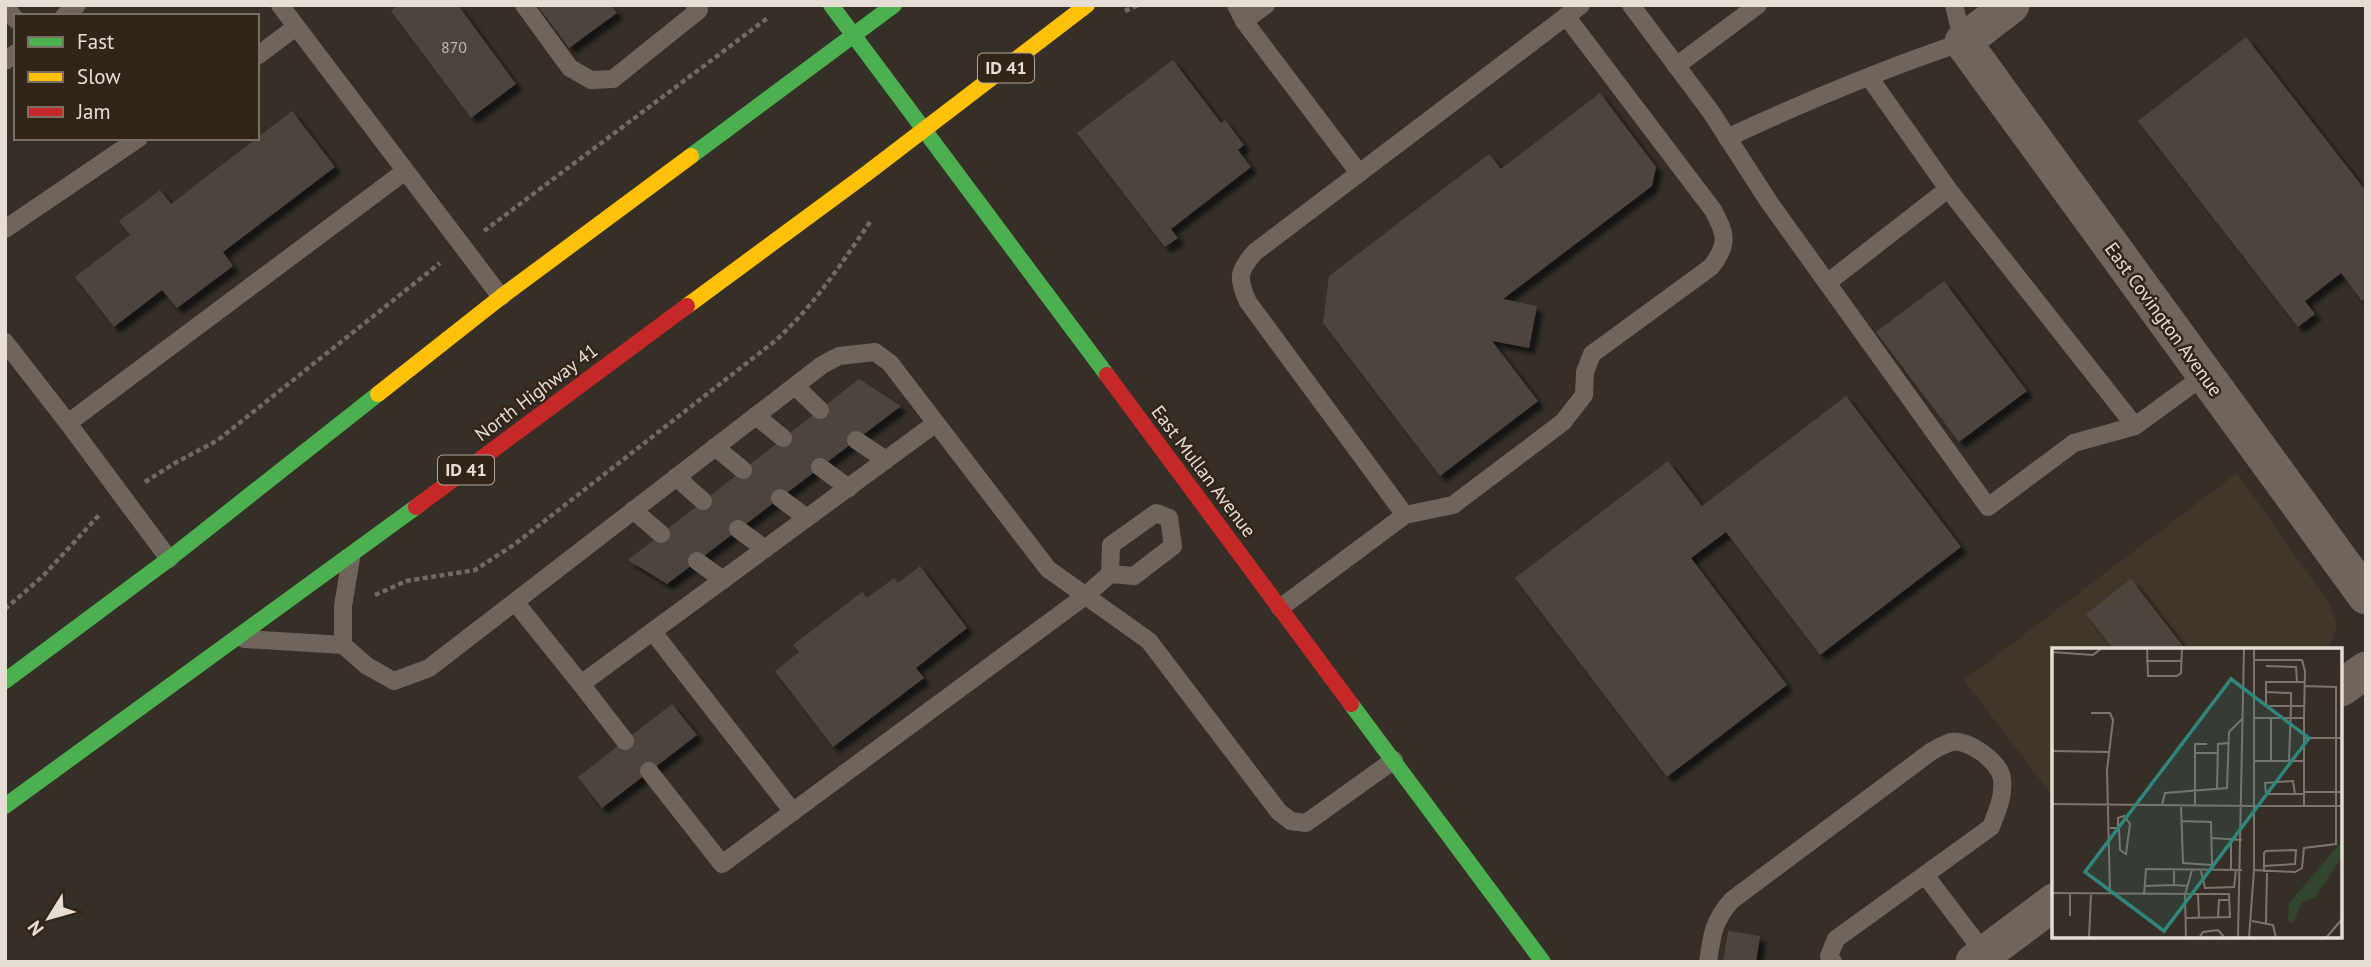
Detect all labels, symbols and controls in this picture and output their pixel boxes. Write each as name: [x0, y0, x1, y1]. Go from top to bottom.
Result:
legend: [14, 14, 259, 140]
text: Fast: [77, 28, 114, 55]
house number: 870: [441, 37, 467, 57]
road number: ID 41: [978, 54, 1034, 82]
text: Slow: [77, 63, 121, 90]
text: Jam: [76, 98, 111, 125]
street label: East Covington Avenue: [2100, 237, 2228, 401]
street label: North Highway 41: [470, 338, 602, 446]
street label: East Mullan Avenue: [1147, 400, 1261, 542]
road number: ID 41: [438, 456, 494, 484]
inset map: [2052, 648, 2343, 939]
north arrow: [14, 883, 84, 953]
text: N: [22, 916, 49, 940]

